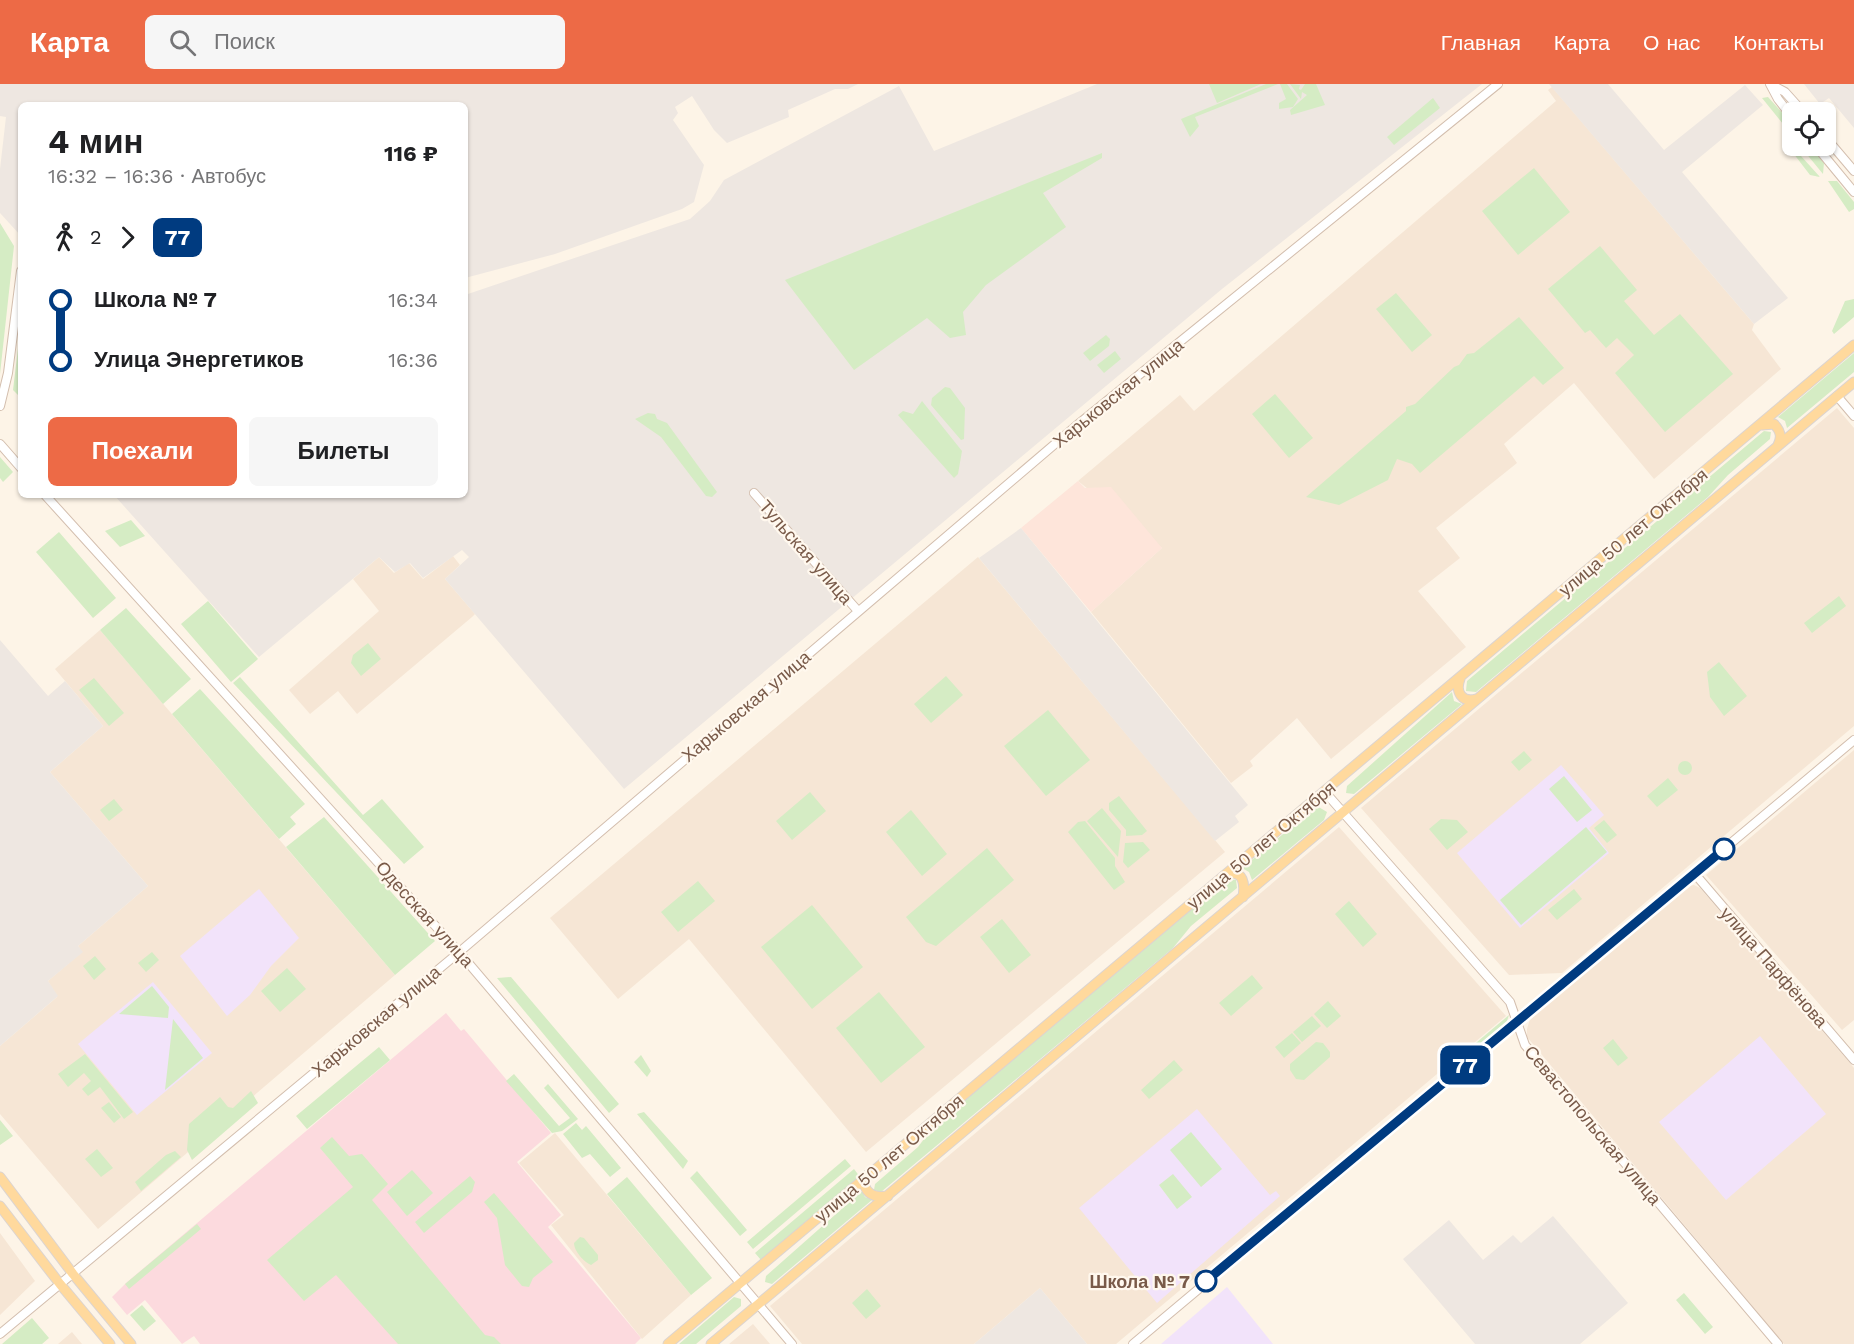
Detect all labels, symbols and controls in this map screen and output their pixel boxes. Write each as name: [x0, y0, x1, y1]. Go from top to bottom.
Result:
search box: [145, 15, 565, 69]
text: Карта: [30, 26, 109, 59]
icon: search: [166, 26, 199, 59]
text: Поиск: [214, 29, 275, 54]
text: Главная: [1441, 30, 1521, 55]
text: Карта: [1554, 30, 1610, 55]
text: О нас: [1643, 30, 1700, 55]
text: Контакты: [1733, 30, 1824, 55]
map controls: [1782, 102, 1836, 156]
button: locate: [1782, 102, 1836, 156]
text: 4 мин: [48, 122, 143, 161]
text: 116 ₽: [384, 141, 438, 166]
text: 16:32 – 16:36 · Автобус: [48, 164, 266, 188]
icon: walk: [48, 221, 81, 254]
icon: forward: [111, 221, 144, 254]
text: 2: [90, 225, 102, 249]
text: 77: [165, 225, 190, 250]
text: Школа № 7: [94, 287, 217, 312]
text: 16:34: [388, 288, 438, 312]
street label: Харьковская улица: [1049, 333, 1188, 452]
text: Улица Энергетиков: [94, 347, 304, 372]
text: 16:36: [388, 348, 438, 372]
button: Поехали: [48, 417, 237, 486]
button: Билеты: [249, 417, 438, 486]
street label: улица 50 лет Октября: [1554, 464, 1712, 600]
street label: Тульская улица: [755, 496, 858, 609]
street label: Харьковская улица: [677, 645, 815, 766]
street label: улица 50 лет Октября: [1182, 777, 1340, 913]
unlabelled marker: [1713, 838, 1735, 860]
street label: Одесская улица: [372, 857, 479, 972]
street label: улица Парфёнова: [1716, 902, 1833, 1032]
street label: Харьковская улица: [307, 960, 445, 1081]
street label: Севастопольская улица: [1520, 1041, 1666, 1210]
line badge: 77: [1438, 1046, 1492, 1084]
text: 77: [1452, 1053, 1478, 1078]
street label: улица 50 лет Октября: [810, 1090, 968, 1226]
marker: Школа № 7: [1195, 1270, 1217, 1292]
place label: Школа № 7: [1089, 1271, 1190, 1292]

